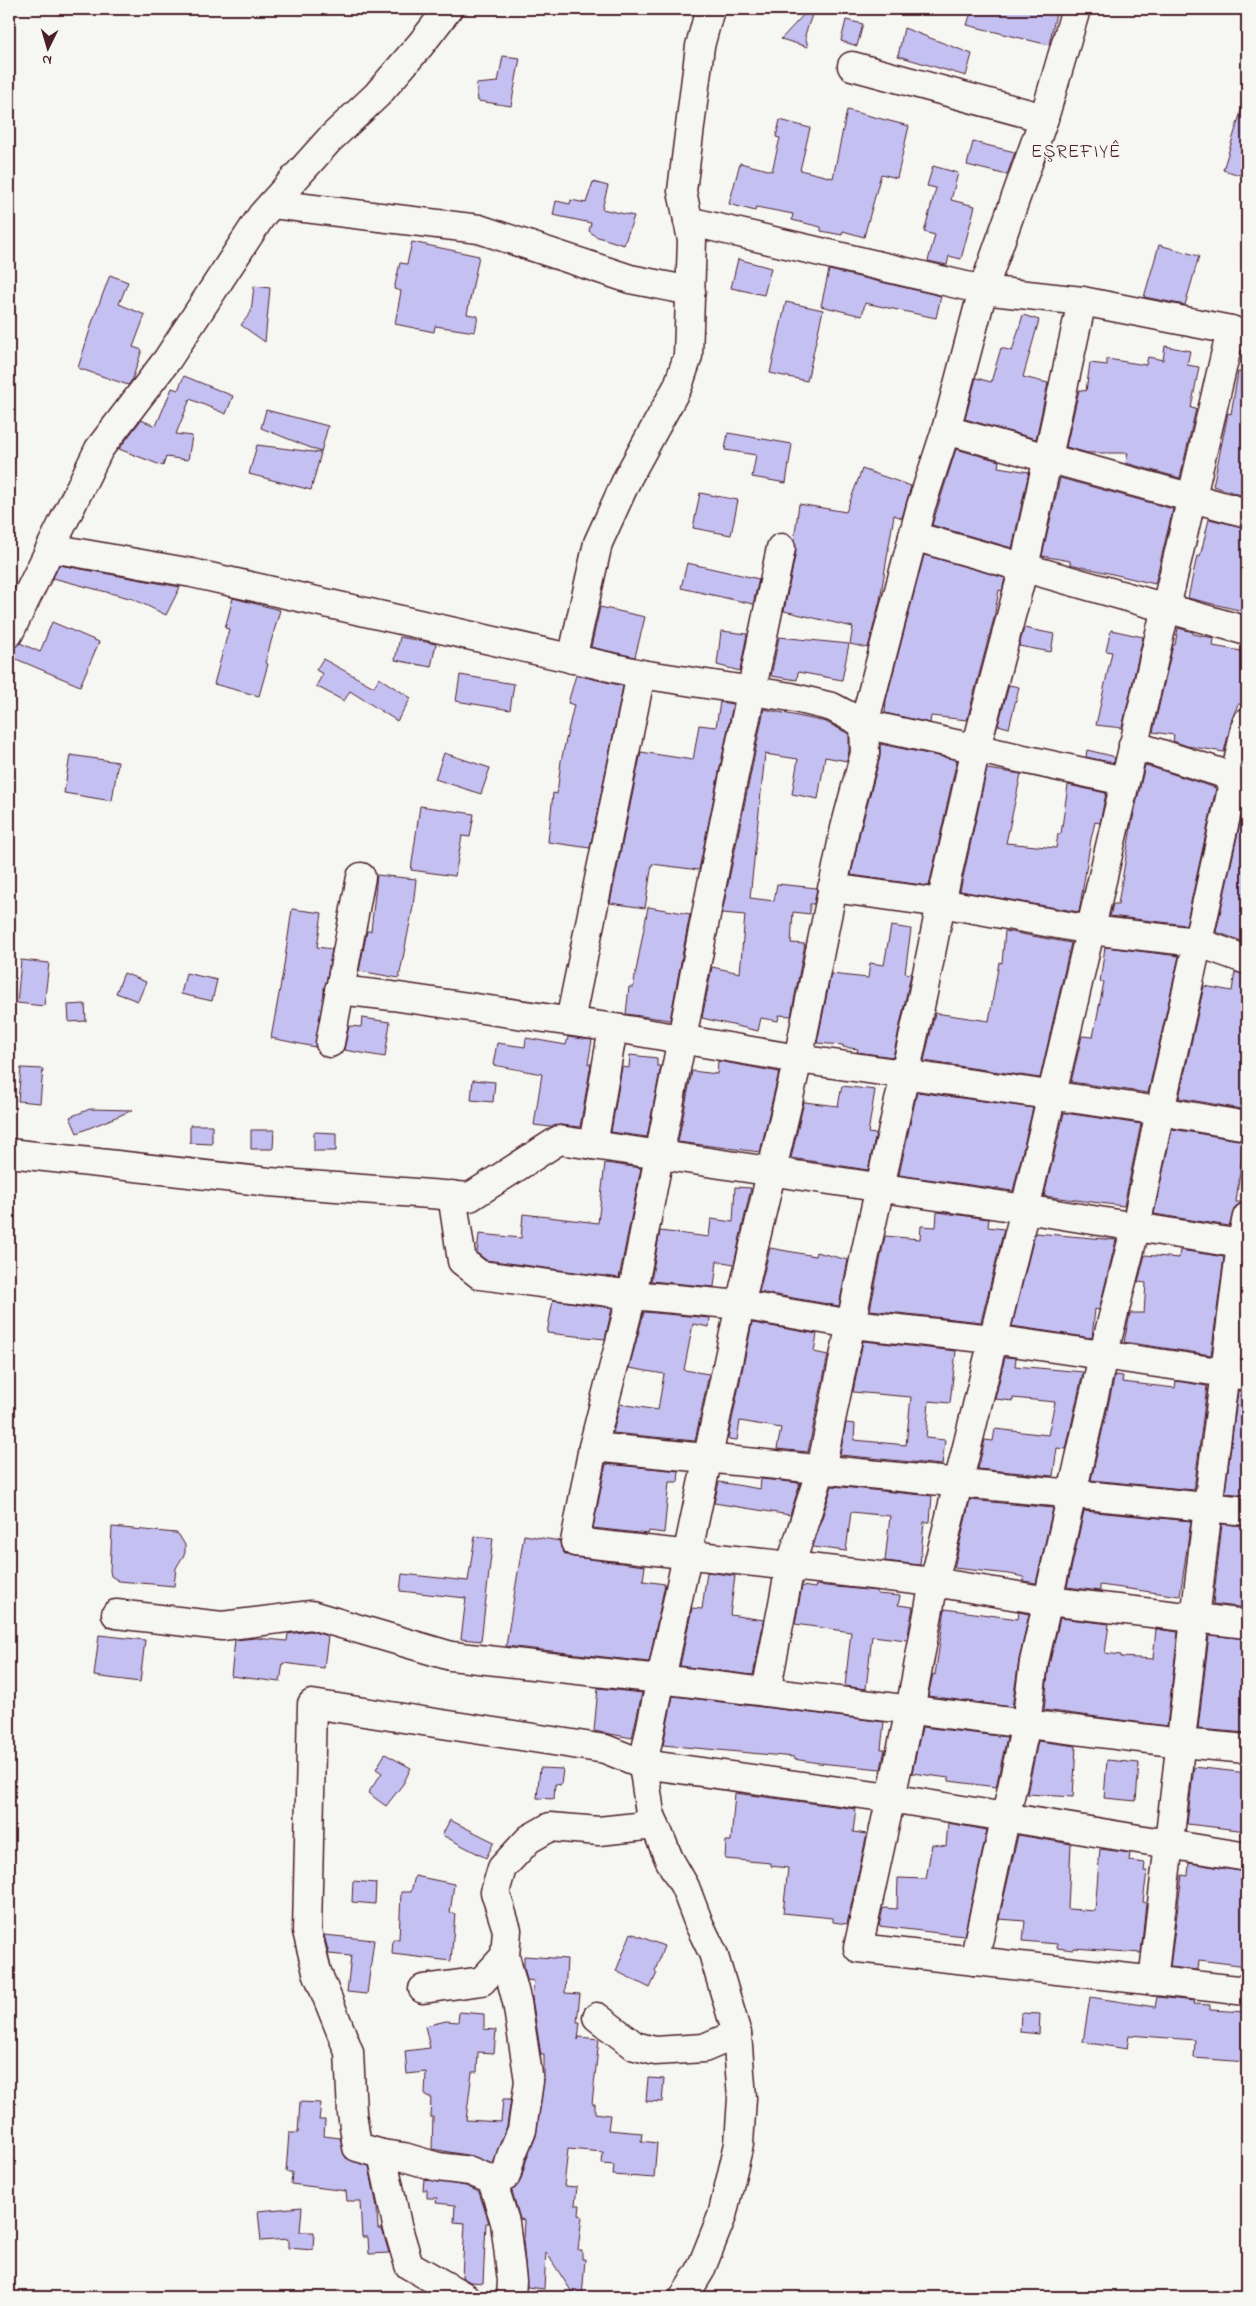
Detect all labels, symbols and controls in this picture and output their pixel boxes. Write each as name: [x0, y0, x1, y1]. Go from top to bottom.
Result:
north arrow: [22, 22, 72, 72]
text: N: [41, 49, 53, 70]
district label: EŞREFIYÊ: [1031, 139, 1121, 166]

